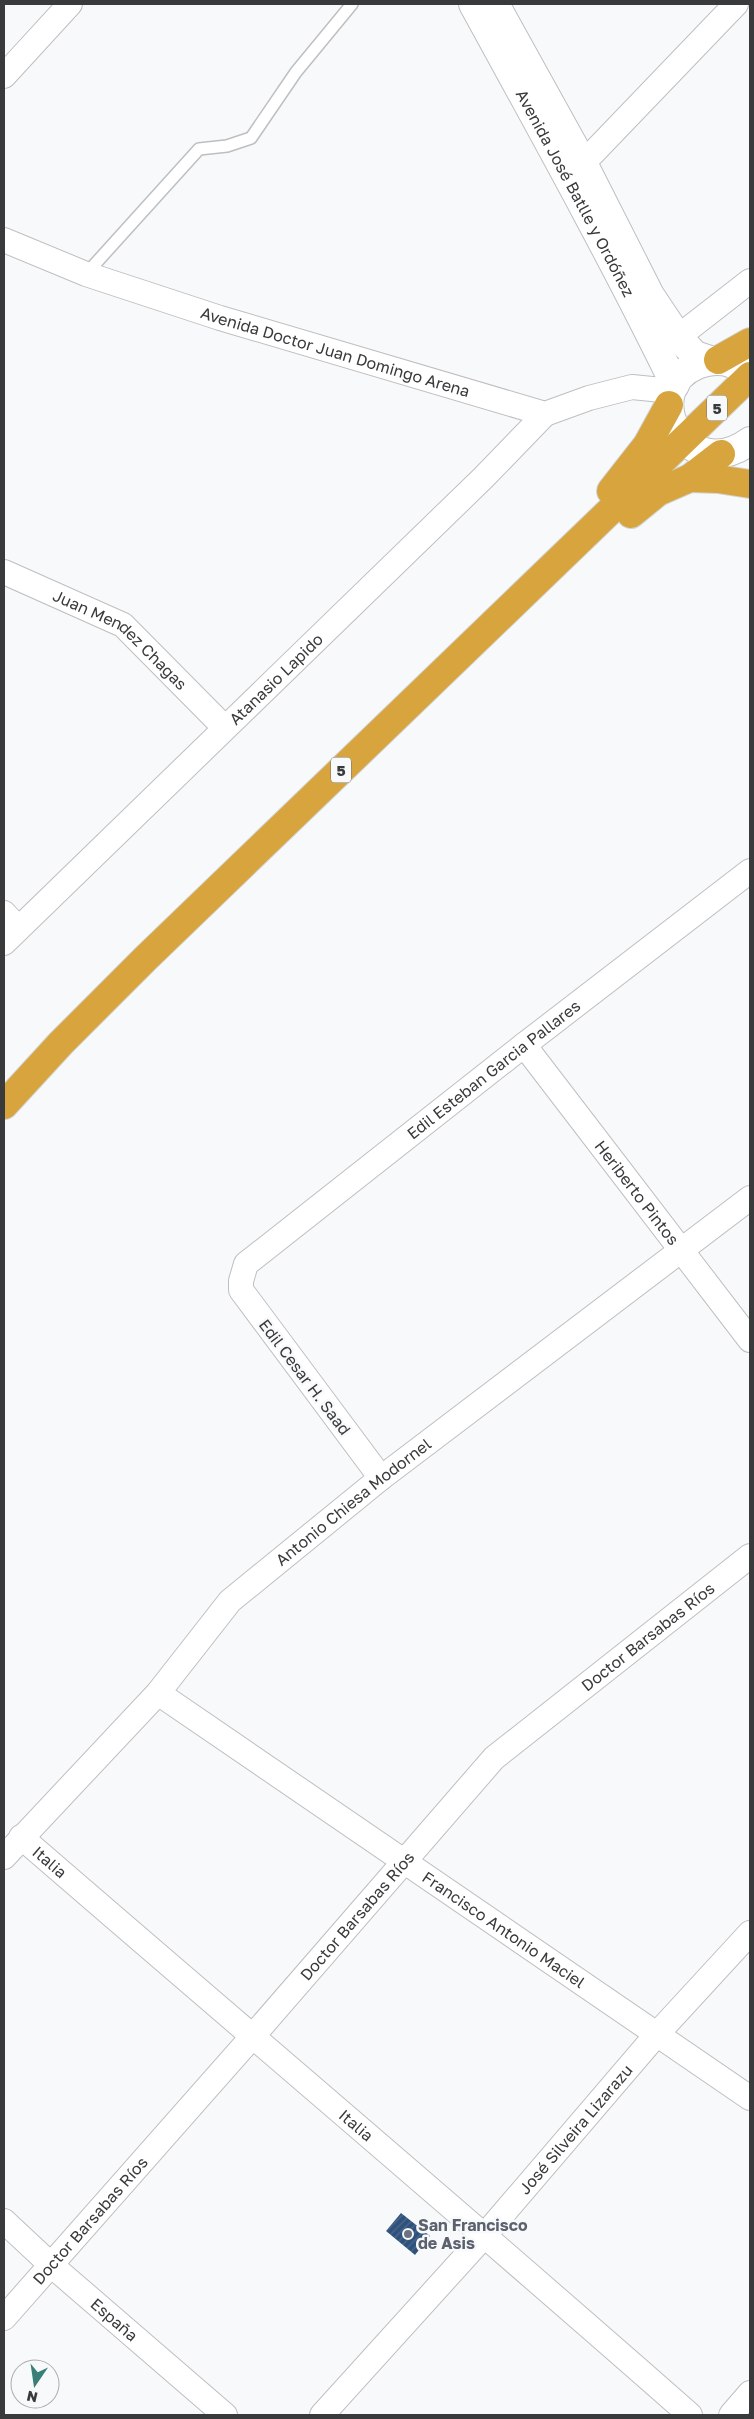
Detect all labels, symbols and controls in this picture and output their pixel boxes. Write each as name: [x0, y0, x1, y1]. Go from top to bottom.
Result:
street label: Avenida José Batlle y Ordóñez: [512, 86, 639, 300]
street label: Avenida Doctor Juan Domingo Arena: [198, 302, 472, 401]
road number: 5: [707, 396, 727, 420]
street label: Juan Mendez Chagas: [50, 585, 191, 694]
street label: Atanasio Lapido: [225, 629, 327, 729]
road number: 5: [331, 758, 351, 782]
street label: Edil Esteban Garcia Pallares: [403, 995, 584, 1143]
street label: Heriberto Pintos: [591, 1136, 684, 1249]
street label: Edil Cesar H. Saad: [255, 1315, 355, 1439]
street label: Antonio Chiesa Modornel: [271, 1434, 435, 1570]
street label: Doctor Barsabas Ríos: [577, 1578, 718, 1695]
street label: Italia: [28, 1842, 71, 1882]
street label: Doctor Barsabas Ríos: [296, 1847, 418, 1984]
street label: Francisco Antonio Maciel: [419, 1867, 589, 1992]
street label: José Silveira Lizarazu: [514, 2060, 637, 2198]
street label: Italia: [335, 2105, 377, 2145]
street label: Doctor Barsabas Ríos: [28, 2152, 152, 2289]
place label: San Francisco de Asis: [418, 2215, 528, 2253]
marker: San Francisco de Asis: [402, 2228, 414, 2240]
street label: España: [87, 2294, 142, 2345]
north arrow: [10, 2359, 60, 2409]
text: N: [25, 2388, 39, 2407]

